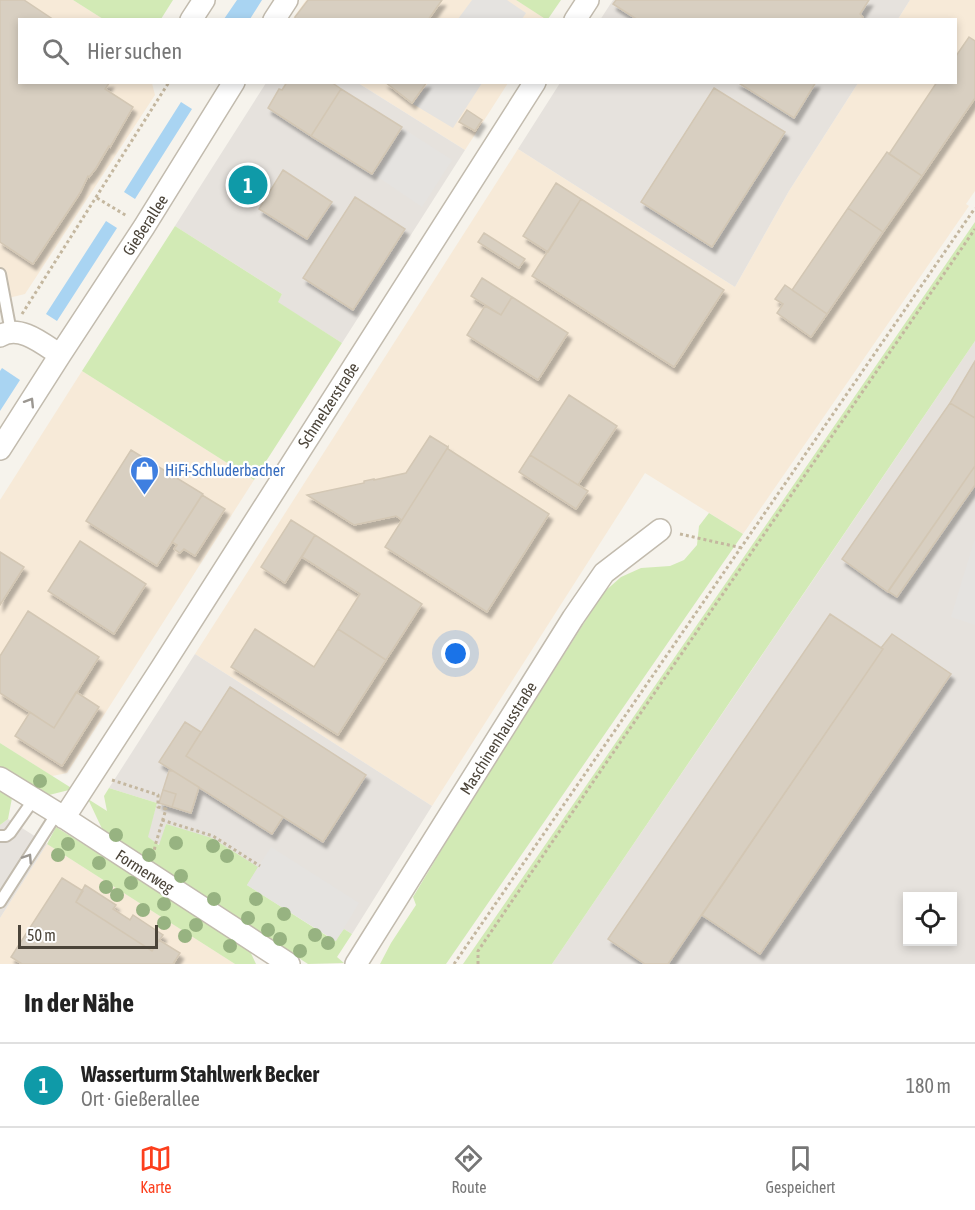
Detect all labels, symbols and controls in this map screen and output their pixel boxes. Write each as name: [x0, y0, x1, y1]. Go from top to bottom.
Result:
search box: [18, 18, 957, 84]
icon: search: [39, 35, 72, 68]
text: Hier suchen: [87, 38, 182, 64]
pin: 1: [228, 162, 268, 207]
street label: Gießerallee: [119, 191, 171, 259]
street label: Schmelzerstraße: [294, 359, 362, 451]
one-way arrow: [22, 398, 34, 408]
shop icon: HiFi-Schluderbacher: [128, 454, 160, 496]
place label: HiFi-Schluderbacher: [165, 461, 285, 479]
your location: [441, 639, 470, 668]
street label: Maschinenhausstraße: [456, 678, 540, 798]
street label: Formerweg: [112, 846, 177, 897]
one-way arrow: [21, 853, 32, 864]
map controls: [903, 892, 957, 946]
button: locate: [903, 892, 957, 946]
scale bar: [18, 922, 158, 950]
text: 50 m: [27, 926, 56, 944]
text: In der Nähe: [24, 988, 134, 1018]
text: Wasserturm Stahlwerk Becker: [81, 1061, 319, 1087]
text: 1: [39, 1074, 48, 1097]
text: 180 m: [906, 1074, 951, 1097]
text: Ort · Gießerallee: [81, 1087, 200, 1110]
tab: Karte: [139, 1142, 172, 1196]
tab: Route: [451, 1142, 486, 1196]
tab: Gespeichert: [765, 1142, 835, 1196]

